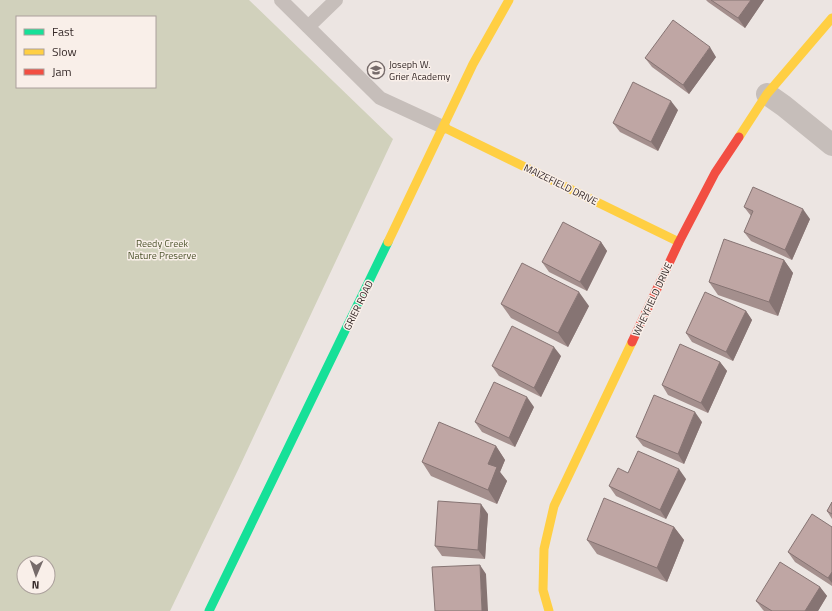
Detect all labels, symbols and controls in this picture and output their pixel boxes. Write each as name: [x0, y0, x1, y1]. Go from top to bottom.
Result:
legend: [16, 16, 156, 88]
text: Fast: [52, 22, 75, 41]
text: Slow: [52, 42, 77, 61]
place label: Joseph W. Grier Academy: [389, 57, 450, 84]
school or university icon: Joseph W. Grier Academy: [366, 60, 386, 80]
text: Jam: [52, 62, 72, 81]
street label: MAIZEFIELD DRIVE: [521, 160, 601, 209]
park label: Reedy Creek Nature Preserve: [128, 236, 196, 263]
street label: WHEYFIELD DRIVE: [629, 260, 676, 338]
street label: GRIER ROAD: [340, 278, 377, 333]
north arrow: [16, 555, 56, 595]
text: N: [32, 577, 40, 593]

